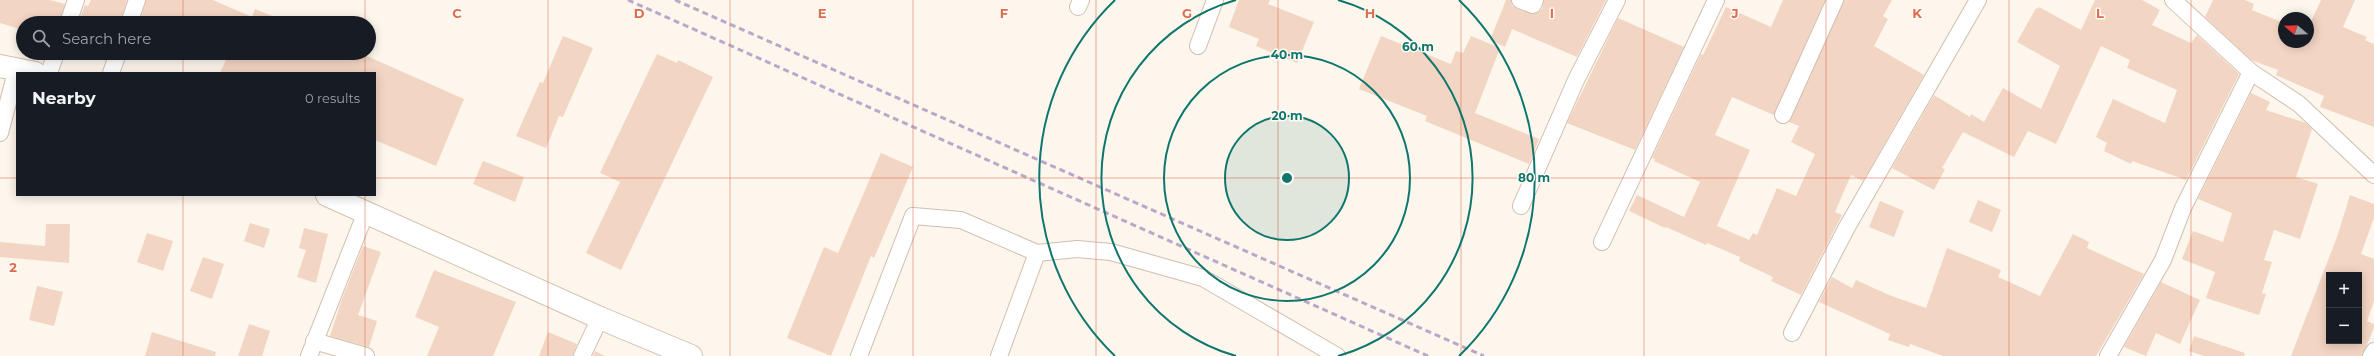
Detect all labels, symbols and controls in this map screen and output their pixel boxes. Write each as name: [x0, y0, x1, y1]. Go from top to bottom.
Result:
text: C: [452, 5, 462, 21]
text: D: [634, 5, 645, 21]
text: E: [818, 5, 827, 21]
text: F: [1000, 5, 1008, 21]
text: G: [1182, 5, 1192, 21]
text: H: [1365, 5, 1375, 21]
text: I: [1550, 5, 1554, 21]
text: J: [1730, 5, 1739, 21]
text: K: [1912, 5, 1922, 21]
text: L: [2096, 5, 2104, 21]
north arrow: [2278, 12, 2314, 48]
search box: [16, 16, 376, 60]
icon: search: [30, 27, 52, 49]
text: Search here: [62, 29, 151, 48]
text: 60 m: [1402, 39, 1434, 54]
text: 40 m: [1271, 47, 1303, 62]
text: Nearby: [32, 88, 96, 108]
text: 0 results: [305, 90, 360, 106]
text: 20 m: [1271, 108, 1303, 123]
text: 80 m: [1518, 170, 1550, 185]
centre of rings: [1280, 171, 1294, 185]
text: 2: [9, 259, 17, 275]
map controls: [2326, 272, 2362, 344]
button: +: [2326, 272, 2362, 308]
button: −: [2326, 308, 2362, 344]

